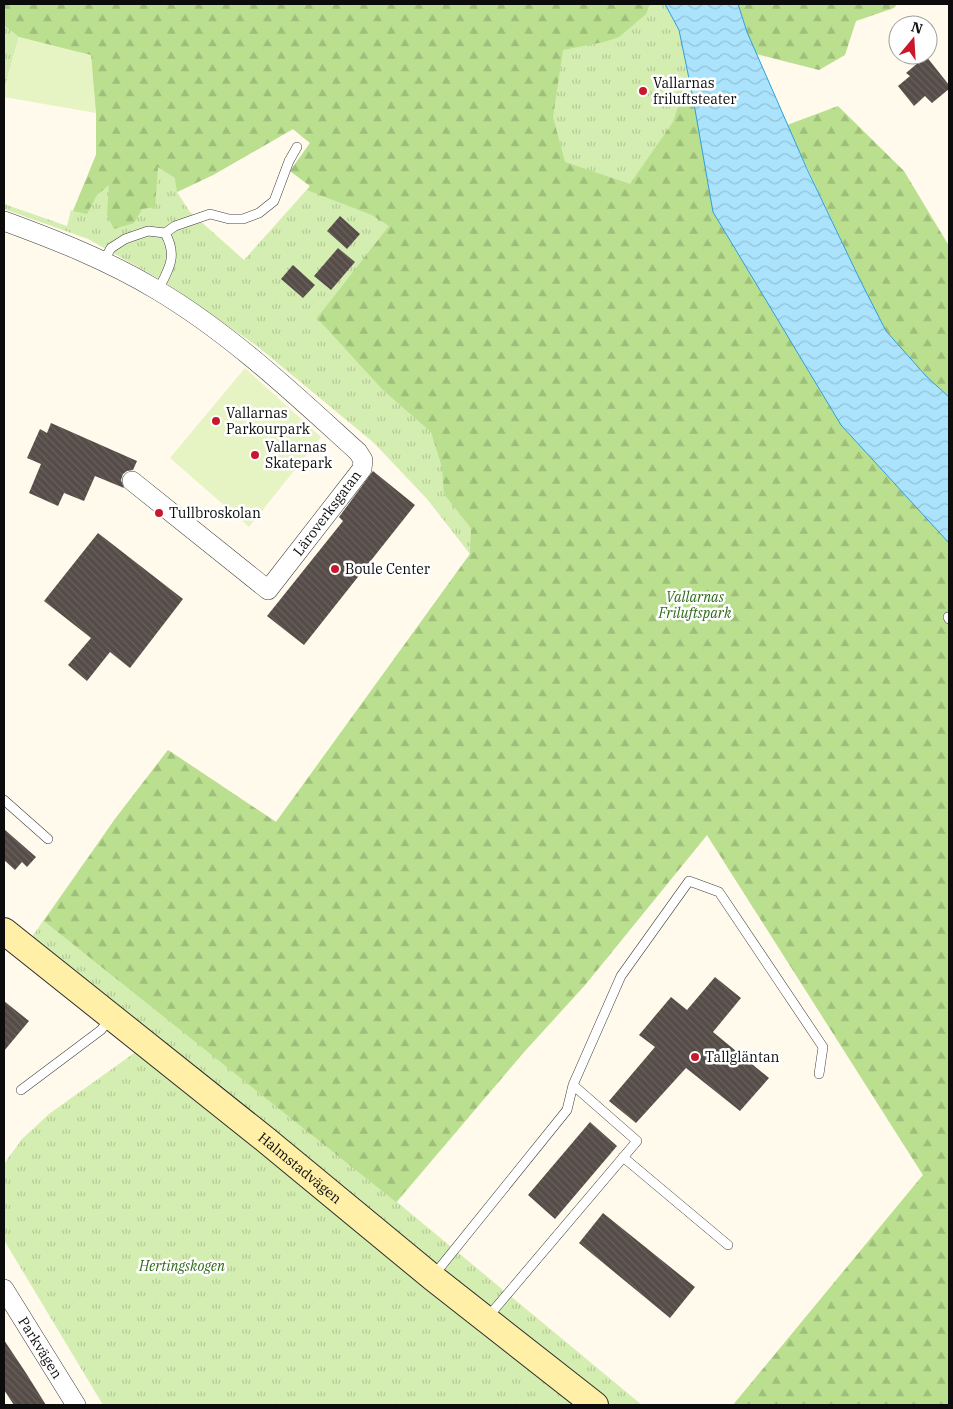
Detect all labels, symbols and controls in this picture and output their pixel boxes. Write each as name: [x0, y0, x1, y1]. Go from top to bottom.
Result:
north arrow: [888, 15, 938, 65]
text: N: [909, 17, 925, 38]
place label: Vallarnas friluftsteater: [653, 74, 737, 108]
marker: Vallarnas friluftsteater: [637, 85, 649, 97]
place label: Vallarnas Parkourpark: [226, 404, 311, 438]
marker: Vallarnas Parkourpark: [210, 415, 222, 427]
place label: Vallarnas Skatepark: [265, 438, 333, 472]
marker: Vallarnas Skatepark: [249, 449, 261, 461]
street label: Läroverksgatan: [289, 467, 365, 559]
place label: Tullbroskolan: [169, 504, 261, 522]
marker: Tullbroskolan: [153, 507, 165, 519]
place label: Boule Center: [345, 560, 431, 578]
marker: Boule Center: [329, 563, 341, 575]
park label: Vallarnas Friluftspark: [658, 588, 732, 622]
place label: Tallgläntan: [705, 1048, 780, 1066]
marker: Tallgläntan: [689, 1051, 701, 1063]
street label: Halmstadvägen: [254, 1128, 345, 1208]
park label: Hertingskogen: [138, 1257, 225, 1275]
street label: Parkvägen: [14, 1313, 66, 1382]

